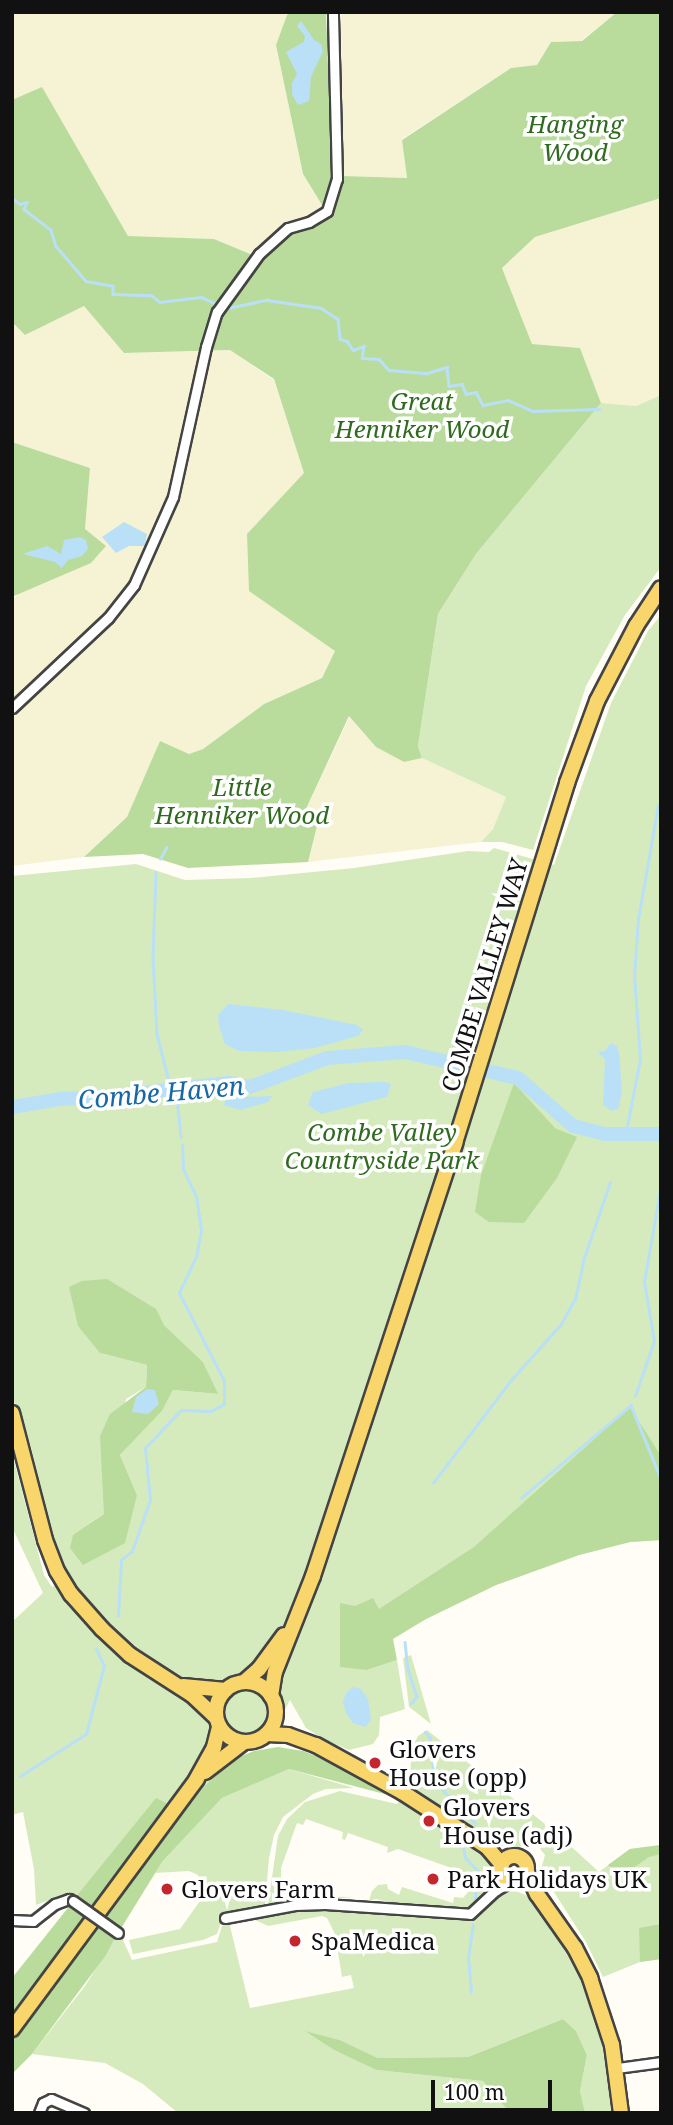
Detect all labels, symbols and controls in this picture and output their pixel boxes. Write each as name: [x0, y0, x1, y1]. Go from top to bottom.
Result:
park label: Hanging Wood: [527, 110, 623, 166]
park label: Great Henniker Wood: [335, 387, 509, 443]
park label: Little Henniker Wood: [155, 773, 329, 829]
street label: COMBE VALLEY WAY: [435, 855, 533, 1095]
water label: Combe Haven: [77, 1070, 245, 1116]
park label: Combe Valley Countryside Park: [285, 1118, 479, 1174]
place label: Glovers House (opp): [389, 1735, 527, 1791]
marker: Glovers House (opp): [367, 1755, 383, 1771]
place label: Glovers House (adj): [443, 1793, 573, 1849]
marker: Glovers House (adj): [421, 1813, 437, 1829]
place label: Park Holidays UK: [447, 1865, 647, 1893]
marker: Park Holidays UK: [425, 1871, 441, 1887]
place label: Glovers Farm: [181, 1875, 335, 1903]
marker: Glovers Farm: [159, 1881, 175, 1897]
place label: SpaMedica: [311, 1927, 435, 1955]
marker: SpaMedica: [285, 1931, 305, 1951]
scale bar: [435, 2066, 556, 2110]
text: 100 m: [444, 2078, 505, 2106]

